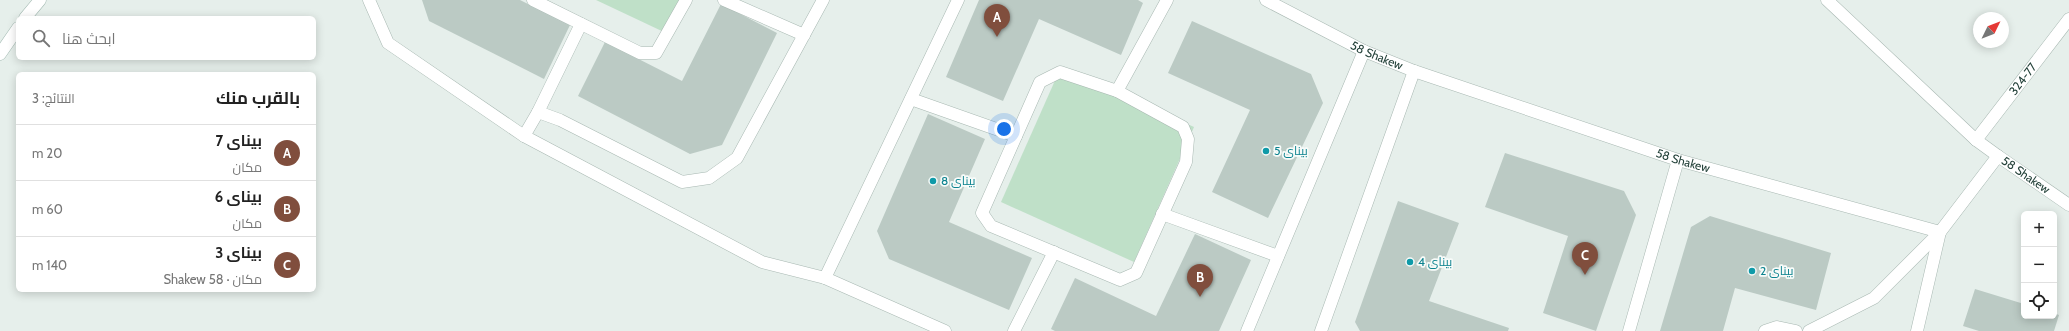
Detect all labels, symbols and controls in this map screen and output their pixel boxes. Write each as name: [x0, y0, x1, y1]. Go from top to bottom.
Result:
pin: A: [984, 4, 1010, 37]
north arrow: [1973, 12, 2009, 48]
search box: [16, 16, 316, 60]
icon: search: [30, 27, 52, 49]
text: ابحث هنا: [62, 30, 116, 48]
street label: 58 Shakew: [1348, 37, 1406, 73]
street label: 324-77: [2005, 60, 2040, 98]
text: بالقرب منك: [216, 88, 300, 108]
text: النتائج: 3: [32, 90, 75, 106]
your location: [994, 119, 1014, 139]
text: بيناى 7: [216, 132, 262, 150]
place label: بيناى 5: [1274, 143, 1308, 158]
text: 20 m: [32, 145, 62, 161]
text: A: [283, 145, 291, 161]
street label: 58 Shakew: [1654, 145, 1712, 176]
marker: بيناى 5: [1261, 146, 1271, 156]
street label: 58 Shakew: [1999, 153, 2053, 197]
text: مكان: [233, 159, 262, 175]
place label: بيناى 8: [941, 173, 976, 188]
marker: بيناى 8: [928, 176, 938, 186]
text: بيناى 6: [215, 188, 262, 206]
text: 60 m: [32, 201, 63, 217]
text: B: [283, 201, 291, 217]
map controls: [2021, 211, 2057, 319]
button: +: [2021, 211, 2057, 247]
text: مكان: [233, 215, 262, 231]
pin: C: [1572, 242, 1598, 275]
text: بيناى 3: [215, 244, 262, 262]
button: −: [2021, 247, 2057, 283]
place label: بيناى 4: [1418, 254, 1452, 269]
text: 140 m: [32, 257, 67, 273]
text: C: [283, 257, 291, 273]
marker: بيناى 4: [1405, 257, 1415, 267]
place label: بيناى 2: [1760, 263, 1794, 278]
pin: B: [1187, 264, 1213, 297]
marker: بيناى 2: [1747, 266, 1757, 276]
text: مكان · 58 Shakew: [163, 271, 262, 287]
button: locate: [2021, 283, 2057, 319]

